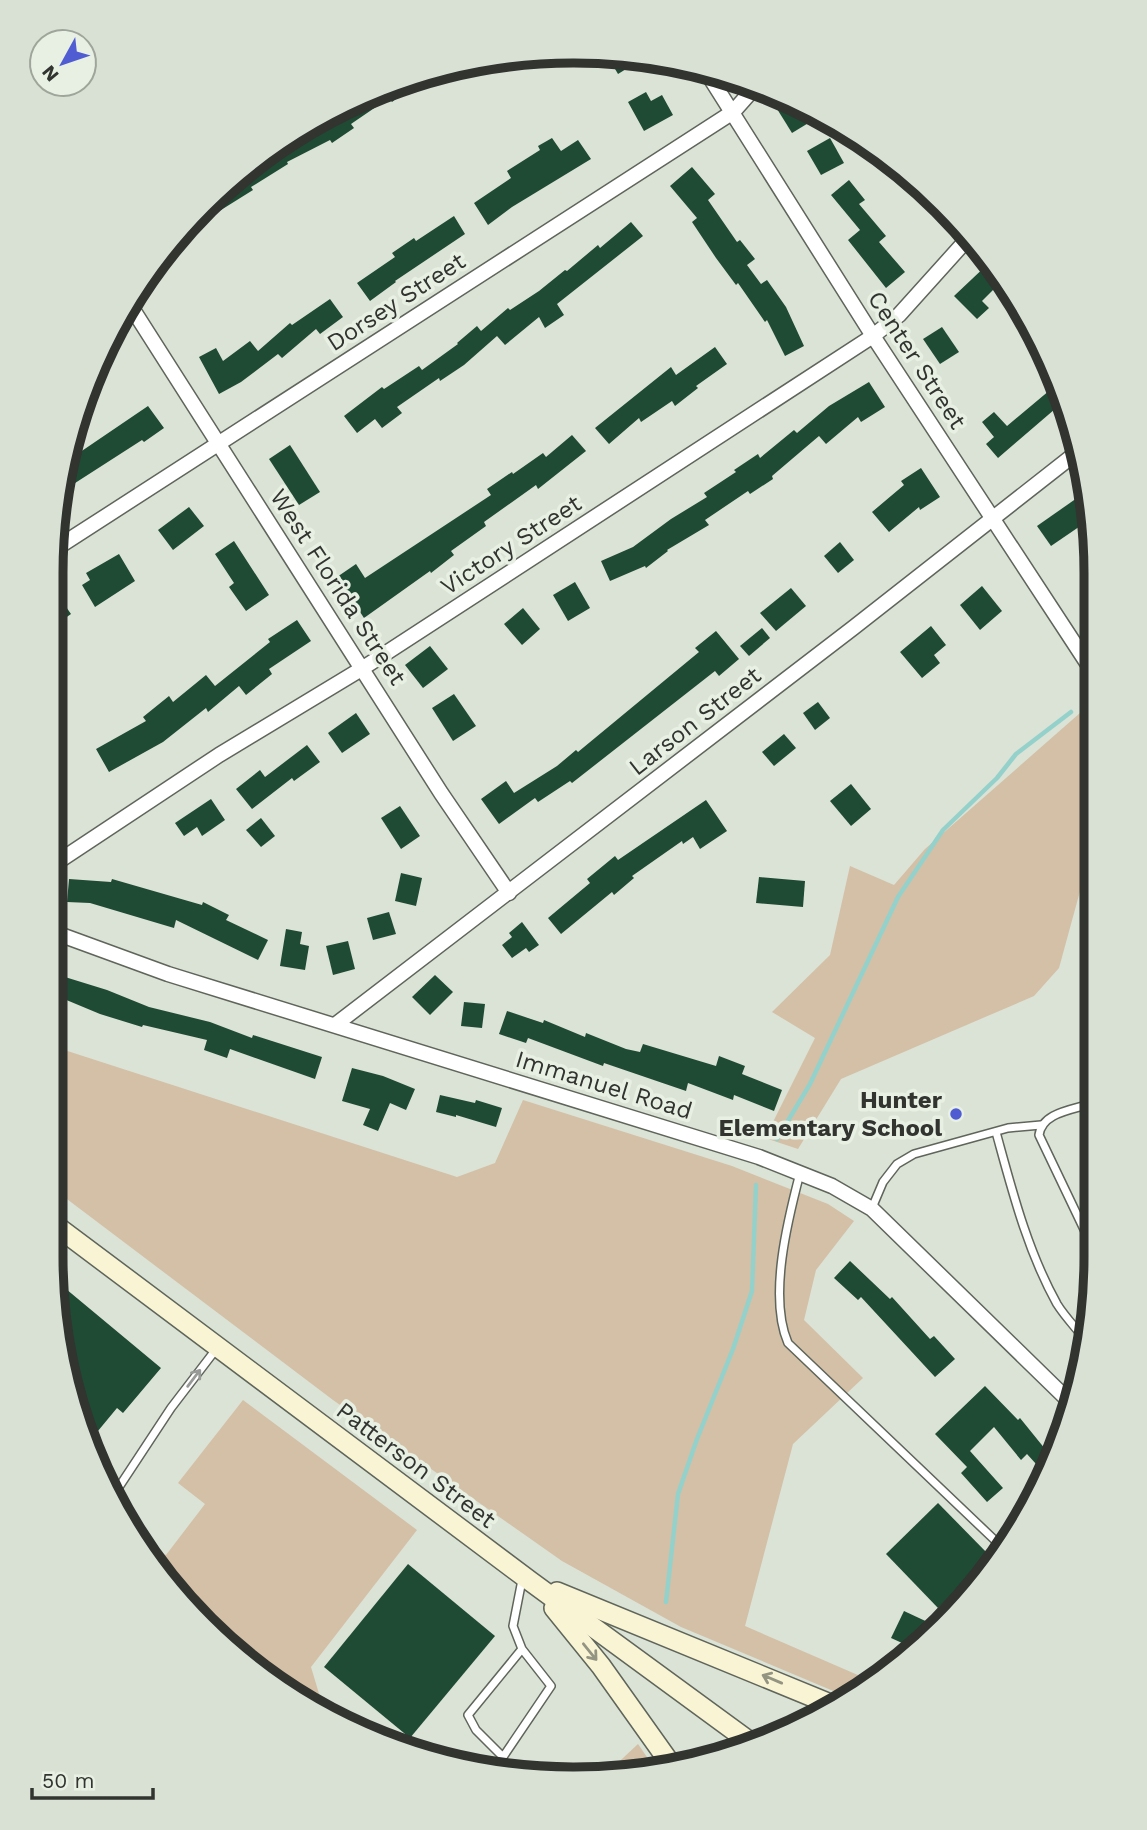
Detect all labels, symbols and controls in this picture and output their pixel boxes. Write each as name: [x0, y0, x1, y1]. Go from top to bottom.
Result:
north arrow: [28, 28, 98, 98]
text: N: [37, 61, 64, 86]
street label: Dorsey Street: [322, 247, 470, 357]
street label: Center Street: [862, 286, 972, 434]
street label: West Florida Street: [264, 484, 412, 690]
street label: Victory Street: [436, 489, 586, 601]
street label: Larson Street: [624, 661, 766, 781]
street label: Immanuel Road: [512, 1045, 696, 1125]
place label: Hunter Elementary School: [718, 1086, 943, 1142]
marker: Hunter Elementary School: [948, 1106, 964, 1122]
one-way arrow: [187, 1369, 202, 1388]
street label: Patterson Street: [331, 1396, 501, 1534]
one-way arrow: [582, 1643, 598, 1661]
one-way arrow: [761, 1672, 783, 1685]
scale bar: [32, 1756, 152, 1800]
text: 50 m: [42, 1768, 94, 1793]

